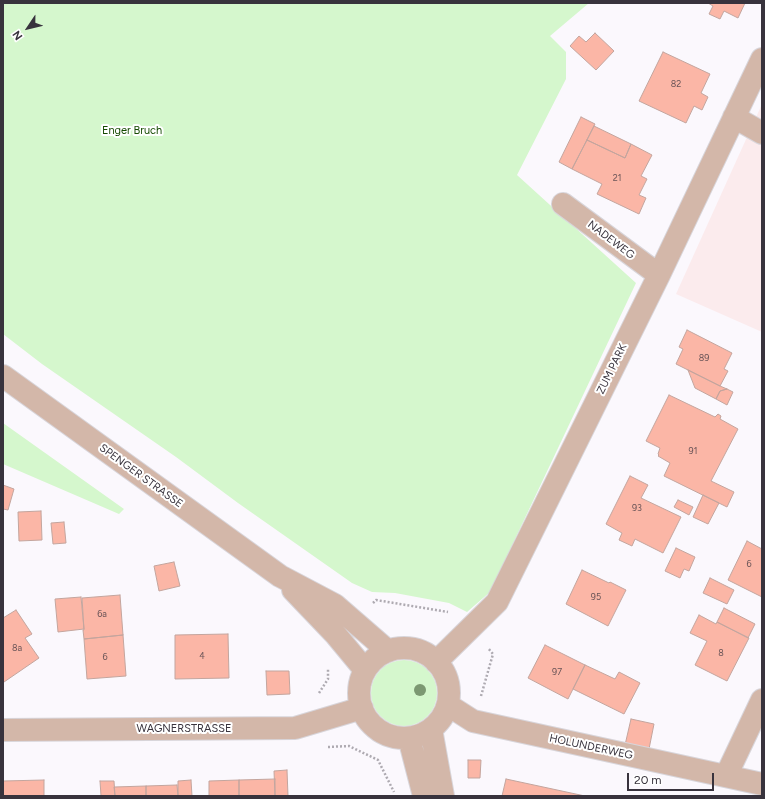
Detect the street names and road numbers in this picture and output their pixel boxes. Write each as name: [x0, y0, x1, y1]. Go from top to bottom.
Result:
street label: NADEWEG: [585, 218, 637, 262]
street label: ZUM PARK: [594, 342, 630, 396]
street label: SPENGER STRASSE: [97, 441, 185, 511]
street label: WAGNERSTRASSE: [137, 722, 231, 736]
street label: HOLUNDERWEG: [548, 732, 634, 762]

